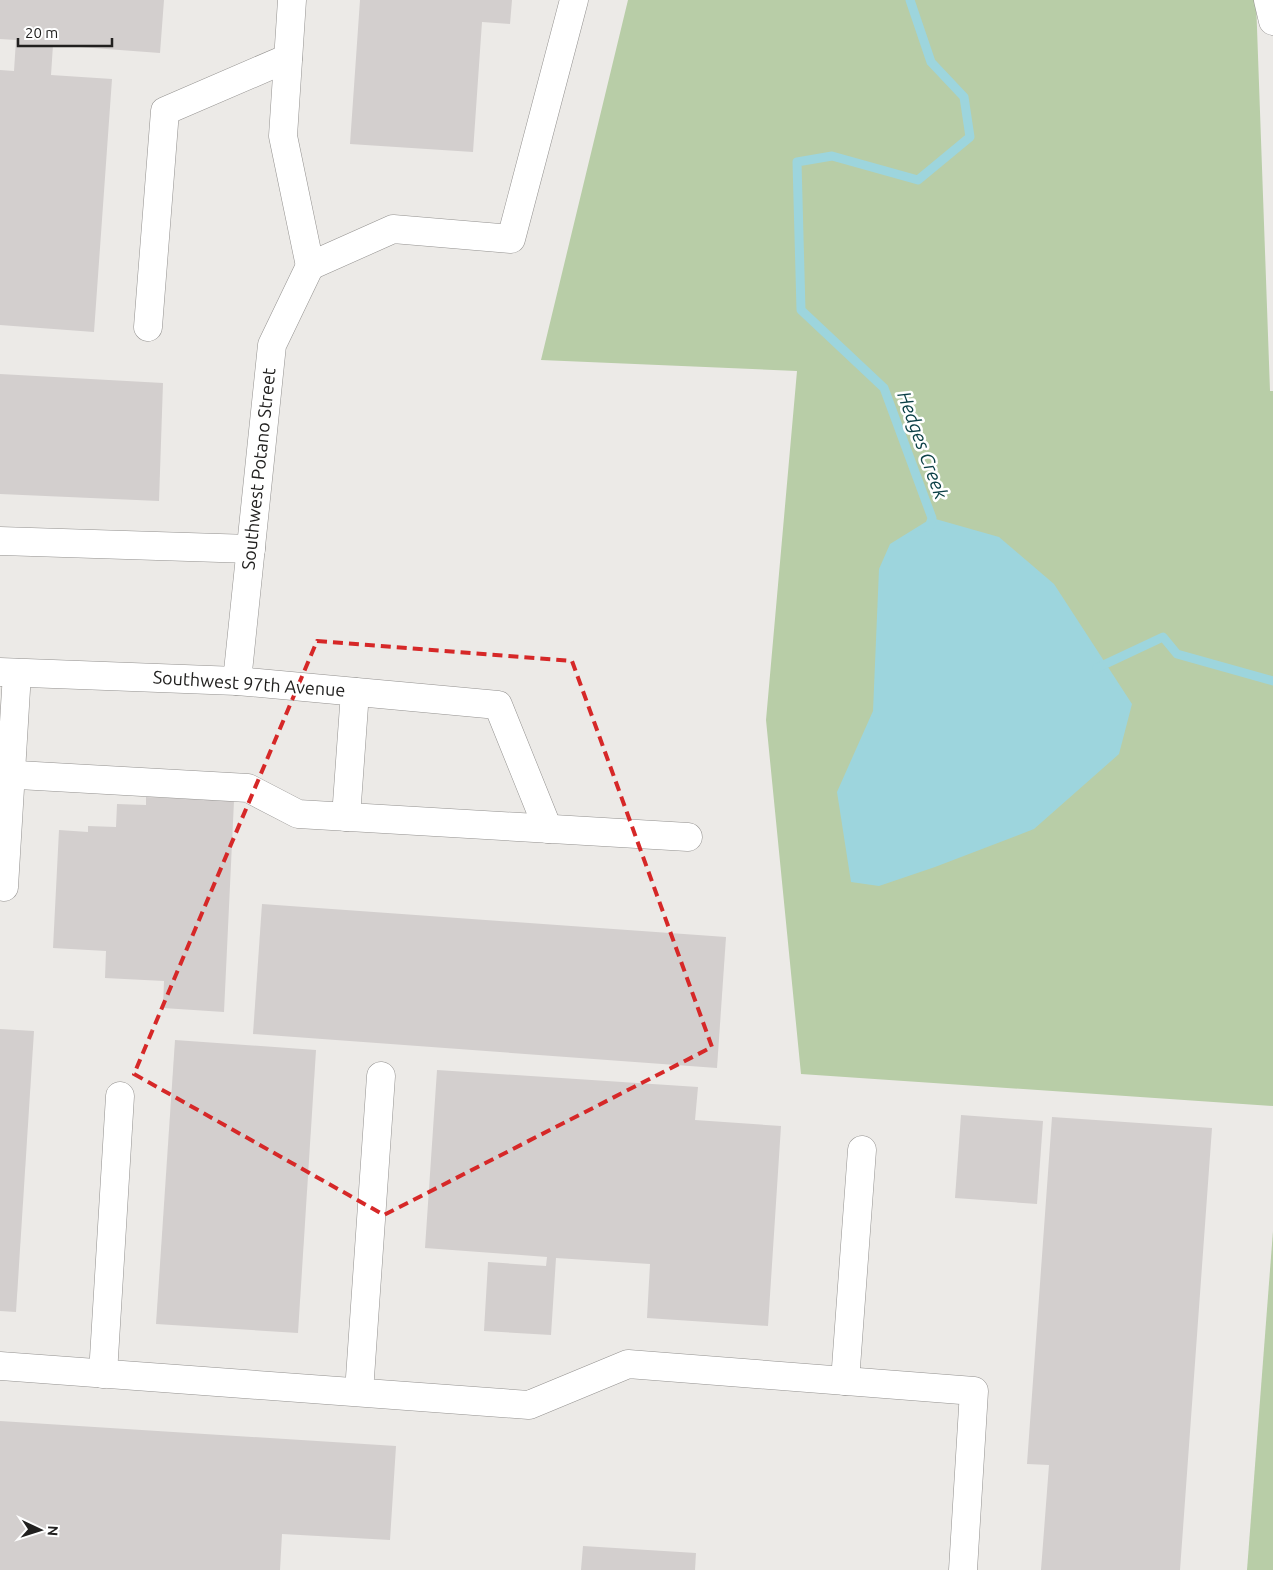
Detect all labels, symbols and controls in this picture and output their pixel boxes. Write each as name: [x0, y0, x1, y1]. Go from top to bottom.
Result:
scale bar: [18, 15, 111, 47]
text: 20 m: [25, 24, 58, 41]
street label: Southwest Potano Street: [237, 367, 279, 571]
water label: Hedges Creek: [893, 388, 953, 502]
street label: Southwest 97th Avenue: [152, 666, 346, 700]
north arrow: [15, 1505, 65, 1555]
text: N: [45, 1525, 61, 1537]

